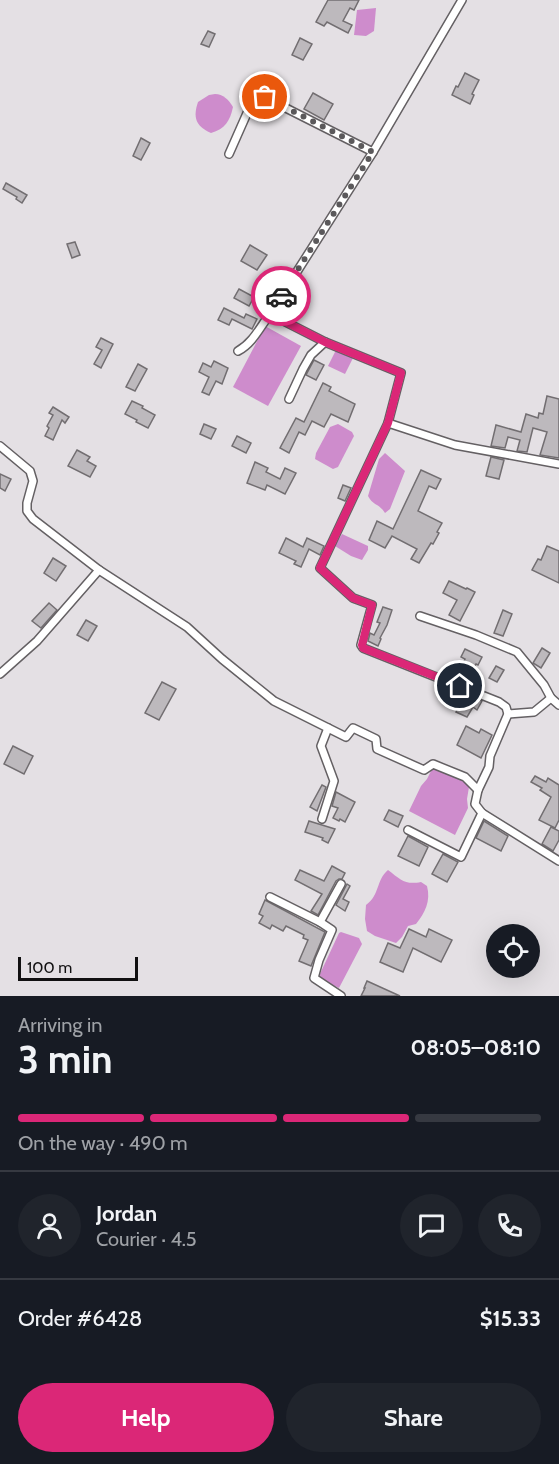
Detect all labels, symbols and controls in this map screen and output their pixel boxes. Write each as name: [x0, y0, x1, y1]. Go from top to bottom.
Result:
pin: [239, 71, 290, 122]
icon: bag: [248, 80, 281, 113]
courier: [251, 266, 311, 326]
icon: car: [265, 280, 298, 313]
pin: [434, 660, 485, 711]
icon: home: [443, 669, 476, 702]
map controls: [486, 924, 540, 978]
button: locate: [486, 924, 540, 978]
scale bar: [18, 954, 138, 982]
text: 100 m: [27, 958, 72, 977]
text: Arriving in: [18, 1013, 102, 1037]
text: 08:05–08:10: [410, 1034, 541, 1061]
text: 3 min: [18, 1035, 113, 1083]
text: On the way · 490 m: [18, 1131, 188, 1155]
button: person: [18, 1194, 81, 1257]
button: chat: [400, 1194, 463, 1257]
button: phone: [478, 1194, 541, 1257]
text: Jordan: [96, 1200, 157, 1227]
text: Courier · 4.5: [96, 1227, 197, 1251]
text: Order #6428: [18, 1305, 142, 1332]
text: $15.33: [480, 1305, 541, 1332]
button: Help: [18, 1383, 274, 1452]
button: Share: [286, 1383, 541, 1452]

